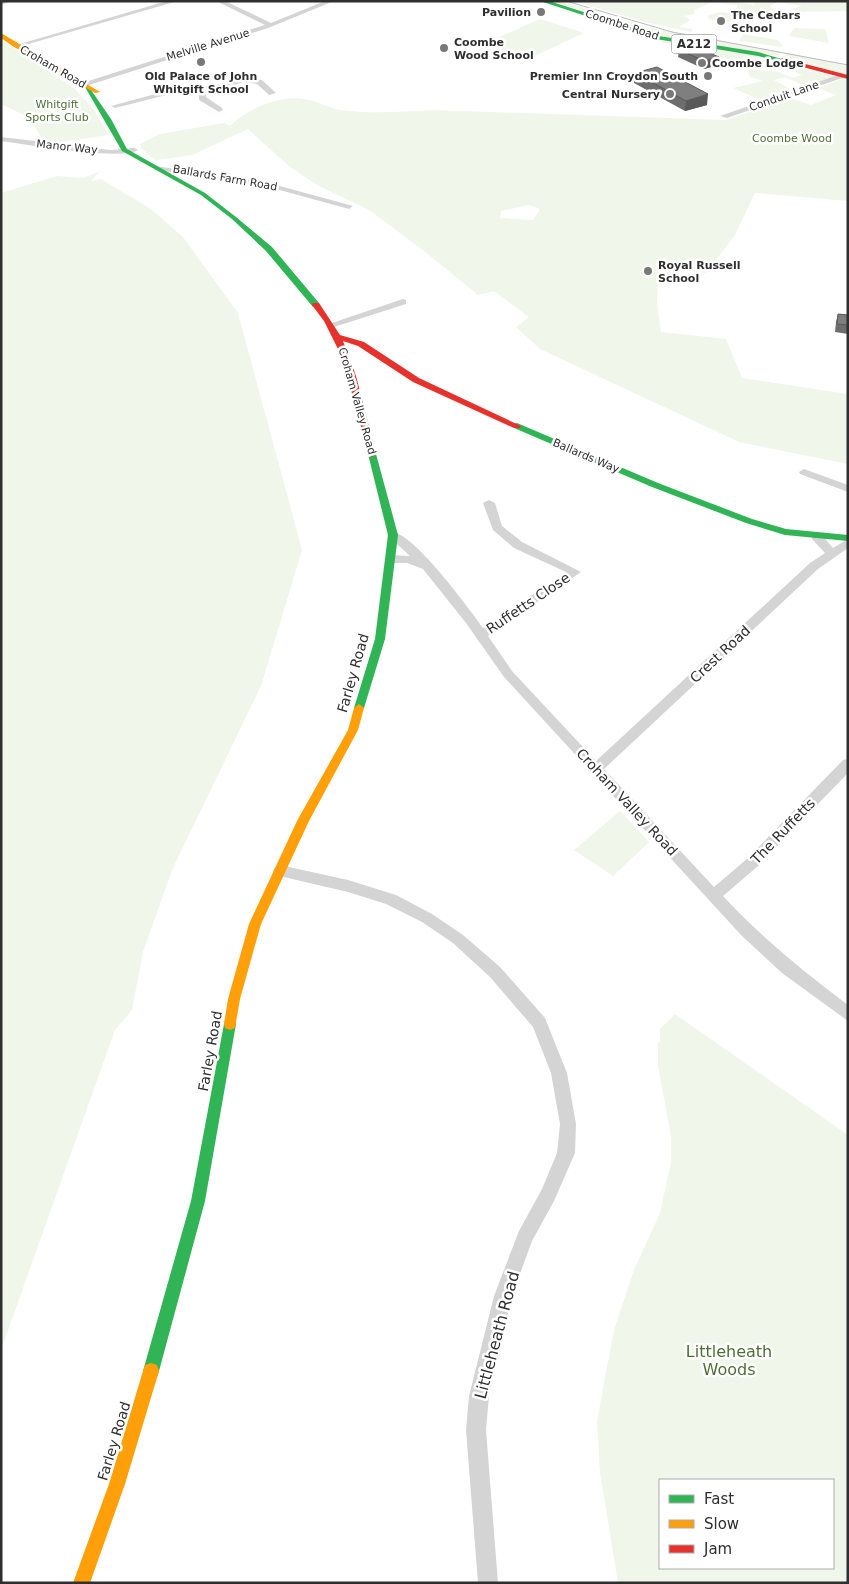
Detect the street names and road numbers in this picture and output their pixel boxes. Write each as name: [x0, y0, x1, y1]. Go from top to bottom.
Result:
street label: Coombe Road: [584, 7, 660, 43]
street label: Melville Avenue: [165, 26, 251, 64]
road number: A212: [672, 34, 716, 54]
street label: Croham Road: [18, 43, 88, 91]
street label: Conduit Lane: [747, 78, 821, 114]
street label: Manor Way: [36, 137, 99, 157]
street label: Ballards Farm Road: [172, 162, 278, 194]
street label: Croham Valley Road: [336, 346, 378, 456]
street label: Ballards Way: [551, 436, 622, 476]
street label: Ruffetts Close: [483, 569, 573, 637]
street label: Crest Road: [687, 622, 753, 686]
street label: Farley Road: [334, 632, 372, 714]
street label: Croham Valley Road: [573, 745, 681, 859]
street label: The Ruffetts: [747, 795, 818, 868]
street label: Farley Road: [195, 1009, 225, 1093]
street label: Littleheath Road: [471, 1269, 523, 1401]
street label: Farley Road: [94, 1400, 134, 1482]

